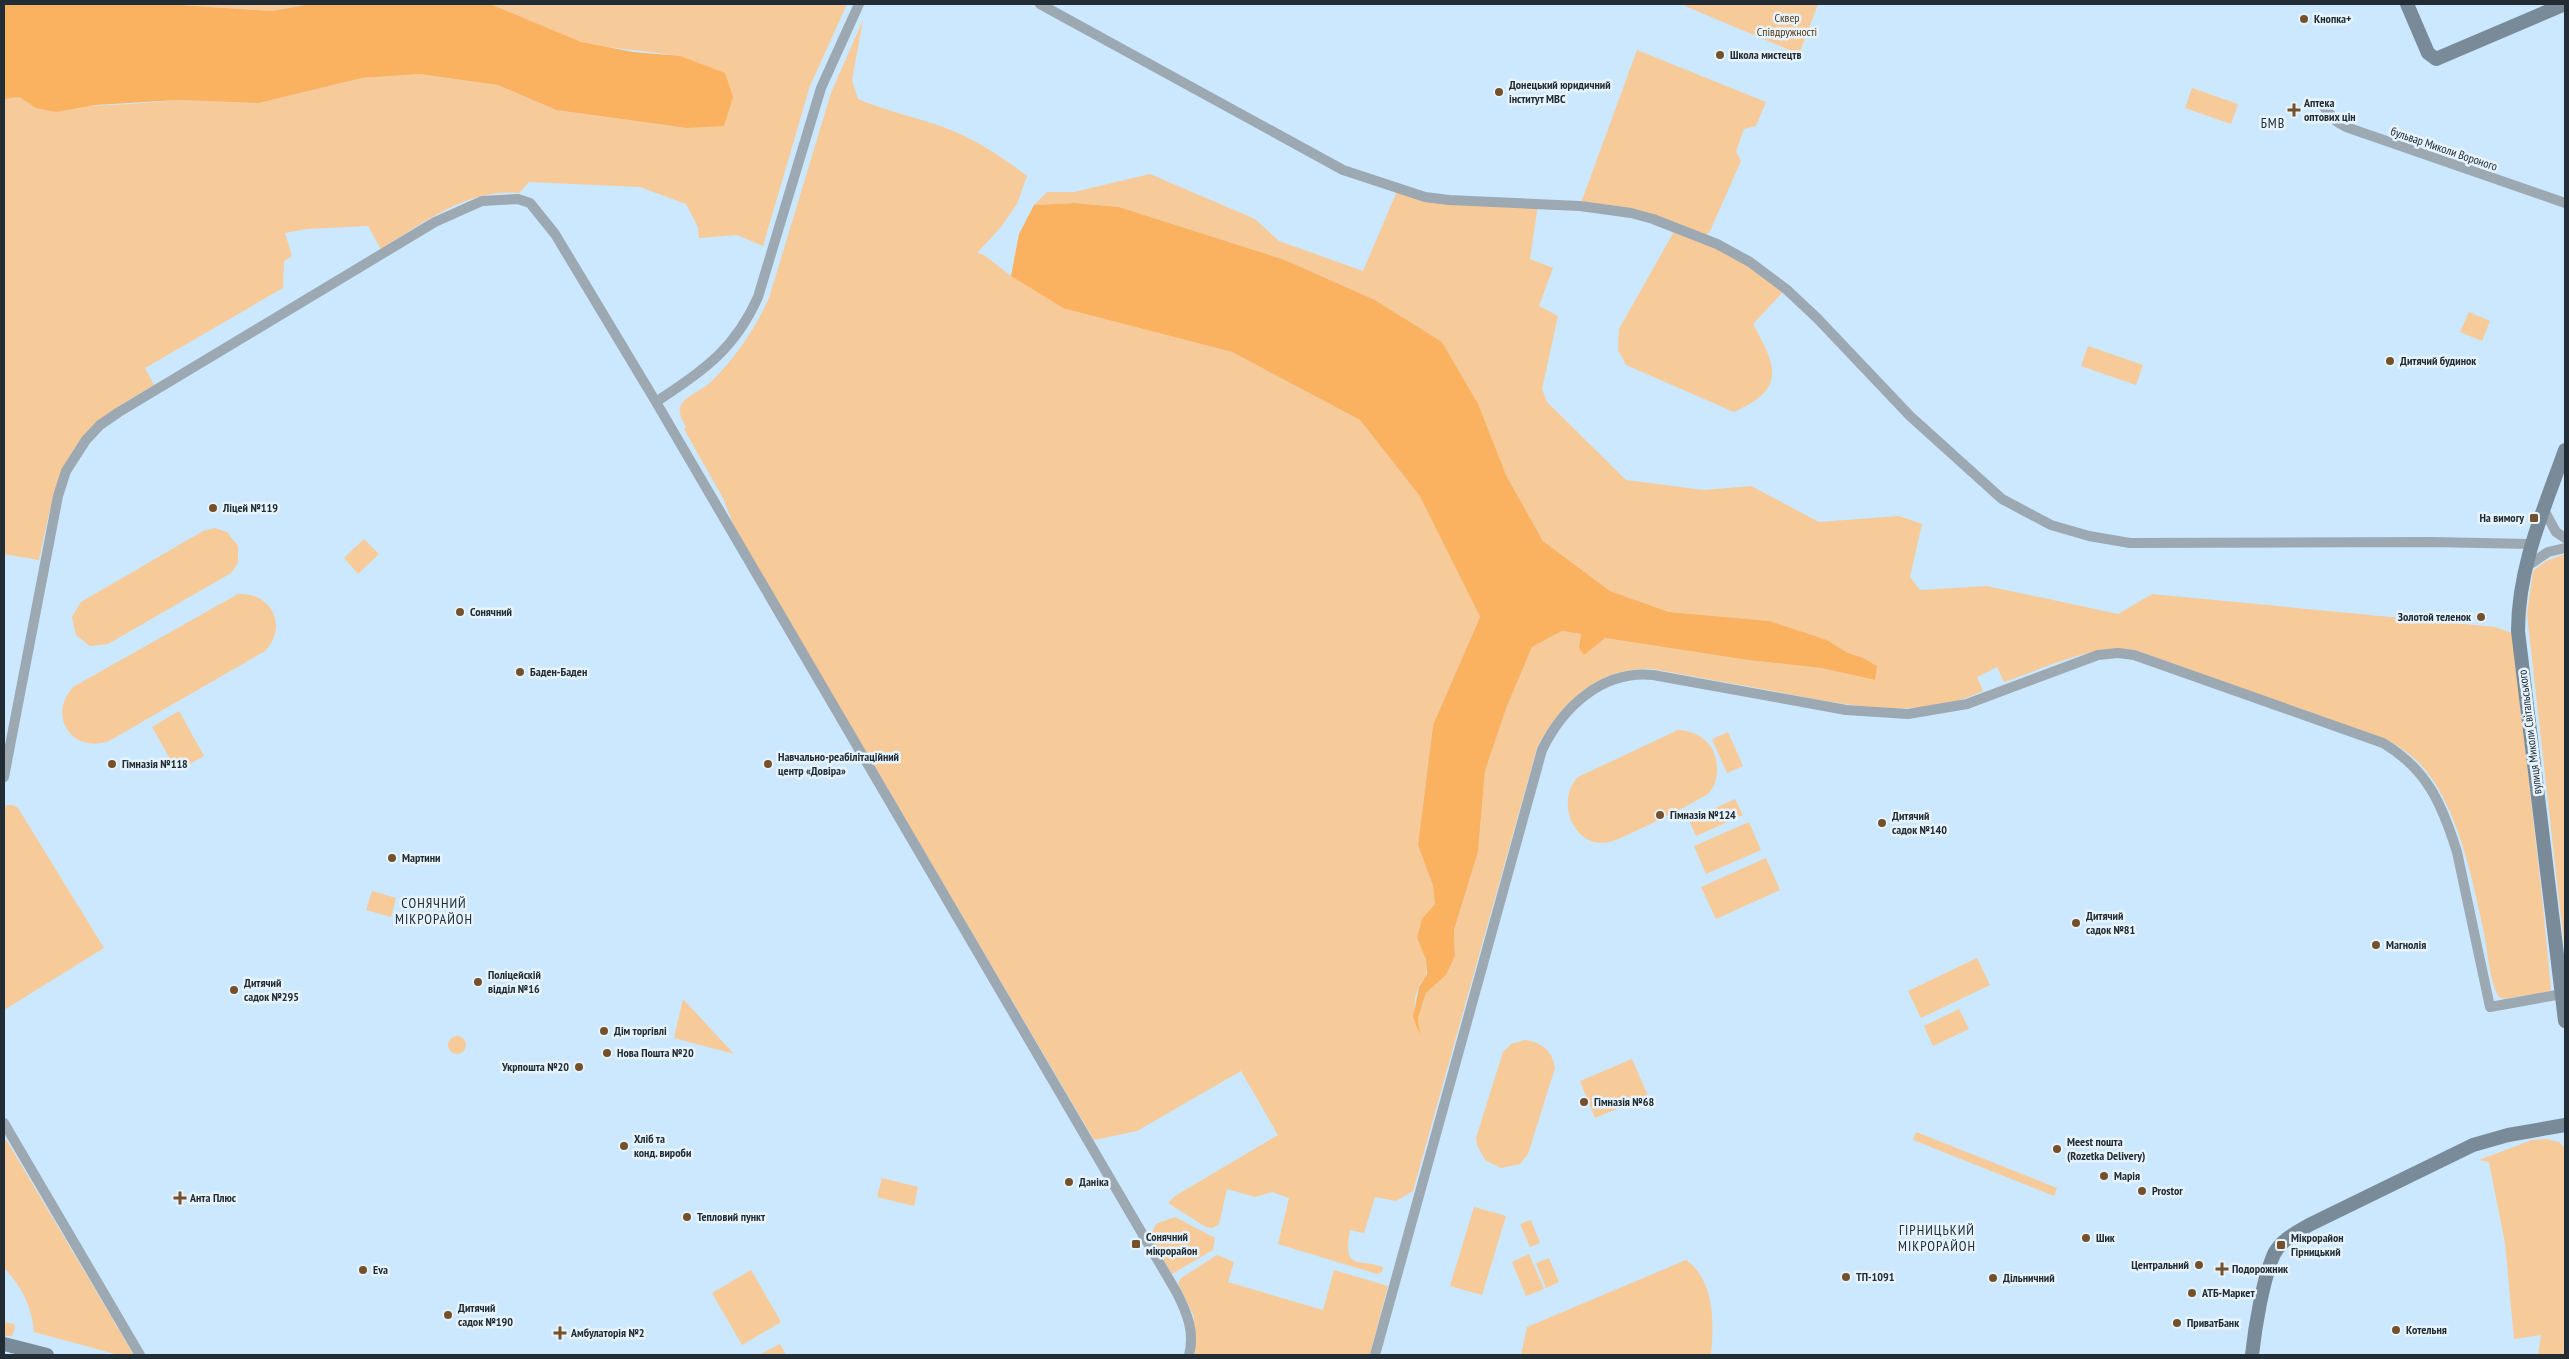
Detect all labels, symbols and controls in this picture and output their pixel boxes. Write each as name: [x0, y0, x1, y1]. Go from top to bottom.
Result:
park label: Сквер Співдружності: [1757, 10, 1817, 39]
place label: Кнопка+: [2314, 11, 2351, 26]
marker: Кнопка+: [2298, 13, 2310, 25]
place label: Школа мистецтв: [1730, 47, 1801, 62]
marker: Школа мистецтв: [1714, 49, 1726, 61]
place label: Донецький юридичний інститут МВС: [1509, 77, 1611, 106]
marker: Донецький юридичний інститут МВС: [1493, 86, 1505, 98]
place label: Аптека оптових цін: [2303, 95, 2356, 124]
marker: Аптека оптових цін: [2288, 104, 2300, 116]
district label: БМВ: [2261, 114, 2285, 132]
street label: бульвар Миколи Вороного: [2389, 123, 2499, 174]
place label: Дитячий будинок: [2400, 353, 2476, 368]
marker: Дитячий будинок: [2384, 355, 2396, 367]
place label: Ліцей №119: [222, 500, 278, 515]
marker: Ліцей №119: [207, 502, 219, 514]
place label: На вимогу: [2479, 510, 2524, 525]
marker: На вимогу: [2528, 512, 2540, 524]
place label: Сонячний: [470, 604, 512, 619]
marker: Сонячний: [454, 606, 466, 618]
place label: Золотой теленок: [2398, 609, 2471, 624]
marker: Золотой теленок: [2475, 611, 2487, 623]
place label: Баден-Баден: [530, 664, 587, 679]
marker: Баден-Баден: [514, 666, 526, 678]
street label: вулиця Миколи Світальського: [2514, 669, 2545, 795]
place label: Навчально-реабілітаційний центр «Довіра»: [778, 749, 899, 778]
place label: Гімназія №118: [122, 756, 188, 771]
marker: Гімназія №118: [106, 758, 118, 770]
marker: Навчально-реабілітаційний центр «Довіра»: [762, 758, 774, 770]
place label: Гімназія №124: [1670, 807, 1736, 822]
place label: Дитячий садок №140: [1892, 808, 1947, 837]
marker: Гімназія №124: [1654, 809, 1666, 821]
marker: Дитячий садок №140: [1876, 817, 1888, 829]
place label: Мартини: [402, 850, 441, 865]
marker: Мартини: [386, 852, 398, 864]
district label: СОНЯЧНИЙ МІКРОРАЙОН: [395, 894, 473, 928]
place label: Дитячий садок №81: [2086, 908, 2136, 937]
marker: Дитячий садок №81: [2070, 917, 2082, 929]
place label: Магнолія: [2386, 937, 2426, 952]
marker: Магнолія: [2370, 939, 2382, 951]
place label: Поліцейскій відділ №16: [488, 967, 541, 996]
place label: Дитячий садок №295: [244, 975, 299, 1004]
marker: Поліцейскій відділ №16: [472, 976, 484, 988]
marker: Дитячий садок №295: [228, 984, 240, 996]
place label: Дiм торгiвлi: [614, 1023, 667, 1038]
marker: Дiм торгiвлi: [598, 1025, 610, 1037]
place label: Нова Пошта №20: [617, 1045, 694, 1060]
marker: Нова Пошта №20: [601, 1047, 613, 1059]
place label: Укрпошта №20: [501, 1059, 569, 1074]
marker: Укрпошта №20: [573, 1061, 585, 1073]
place label: Гімназія №68: [1594, 1094, 1654, 1109]
marker: Гімназія №68: [1578, 1096, 1590, 1108]
place label: Хліб та конд. вироби: [634, 1131, 691, 1160]
place label: Meest пошта (Rozetka Delivery): [2067, 1134, 2145, 1163]
marker: Хліб та конд. вироби: [618, 1140, 630, 1152]
marker: Meest пошта (Rozetka Delivery): [2051, 1143, 2063, 1155]
place label: Марія: [2114, 1168, 2140, 1183]
marker: Марія: [2098, 1170, 2110, 1182]
place label: Даніка: [1079, 1174, 1109, 1189]
marker: Даніка: [1063, 1176, 1075, 1188]
place label: Prostor: [2152, 1183, 2183, 1198]
marker: Prostor: [2136, 1185, 2148, 1197]
place label: Анта Плюс: [189, 1190, 237, 1205]
marker: Анта Плюс: [174, 1192, 186, 1204]
place label: Тепловий пункт: [697, 1209, 766, 1224]
marker: Тепловий пункт: [681, 1211, 693, 1223]
district label: ГІРНИЦЬКИЙ МІКРОРАЙОН: [1898, 1221, 1976, 1255]
place label: Сонячний мікрорайон: [1146, 1229, 1197, 1258]
place label: Шик: [2096, 1230, 2115, 1245]
place label: Мiкрорайон Гiрницький: [2291, 1230, 2344, 1259]
marker: Шик: [2080, 1232, 2092, 1244]
marker: Сонячний мікрорайон: [1130, 1238, 1142, 1250]
marker: Мiкрорайон Гiрницький: [2275, 1239, 2287, 1251]
place label: Центральний: [2131, 1257, 2189, 1272]
marker: Центральний: [2193, 1259, 2205, 1271]
place label: Подорожник: [2232, 1261, 2288, 1276]
place label: Eva: [373, 1262, 388, 1277]
marker: Подорожник: [2216, 1263, 2228, 1275]
marker: Eva: [357, 1264, 369, 1276]
place label: ТП-1091: [1856, 1269, 1895, 1284]
place label: Дільничний: [2003, 1270, 2055, 1285]
marker: ТП-1091: [1840, 1271, 1852, 1283]
marker: Дільничний: [1987, 1272, 1999, 1284]
place label: АТБ-Маркет: [2201, 1285, 2255, 1300]
marker: АТБ-Маркет: [2186, 1287, 2198, 1299]
place label: Дитячий садок №190: [458, 1300, 513, 1329]
marker: Дитячий садок №190: [442, 1309, 454, 1321]
place label: ПриватБанк: [2187, 1315, 2239, 1330]
marker: ПриватБанк: [2171, 1317, 2183, 1329]
place label: Котельня: [2406, 1322, 2447, 1337]
marker: Котельня: [2390, 1324, 2402, 1336]
place label: Амбулаторія №2: [570, 1325, 645, 1340]
marker: Амбулаторія №2: [553, 1326, 567, 1340]

